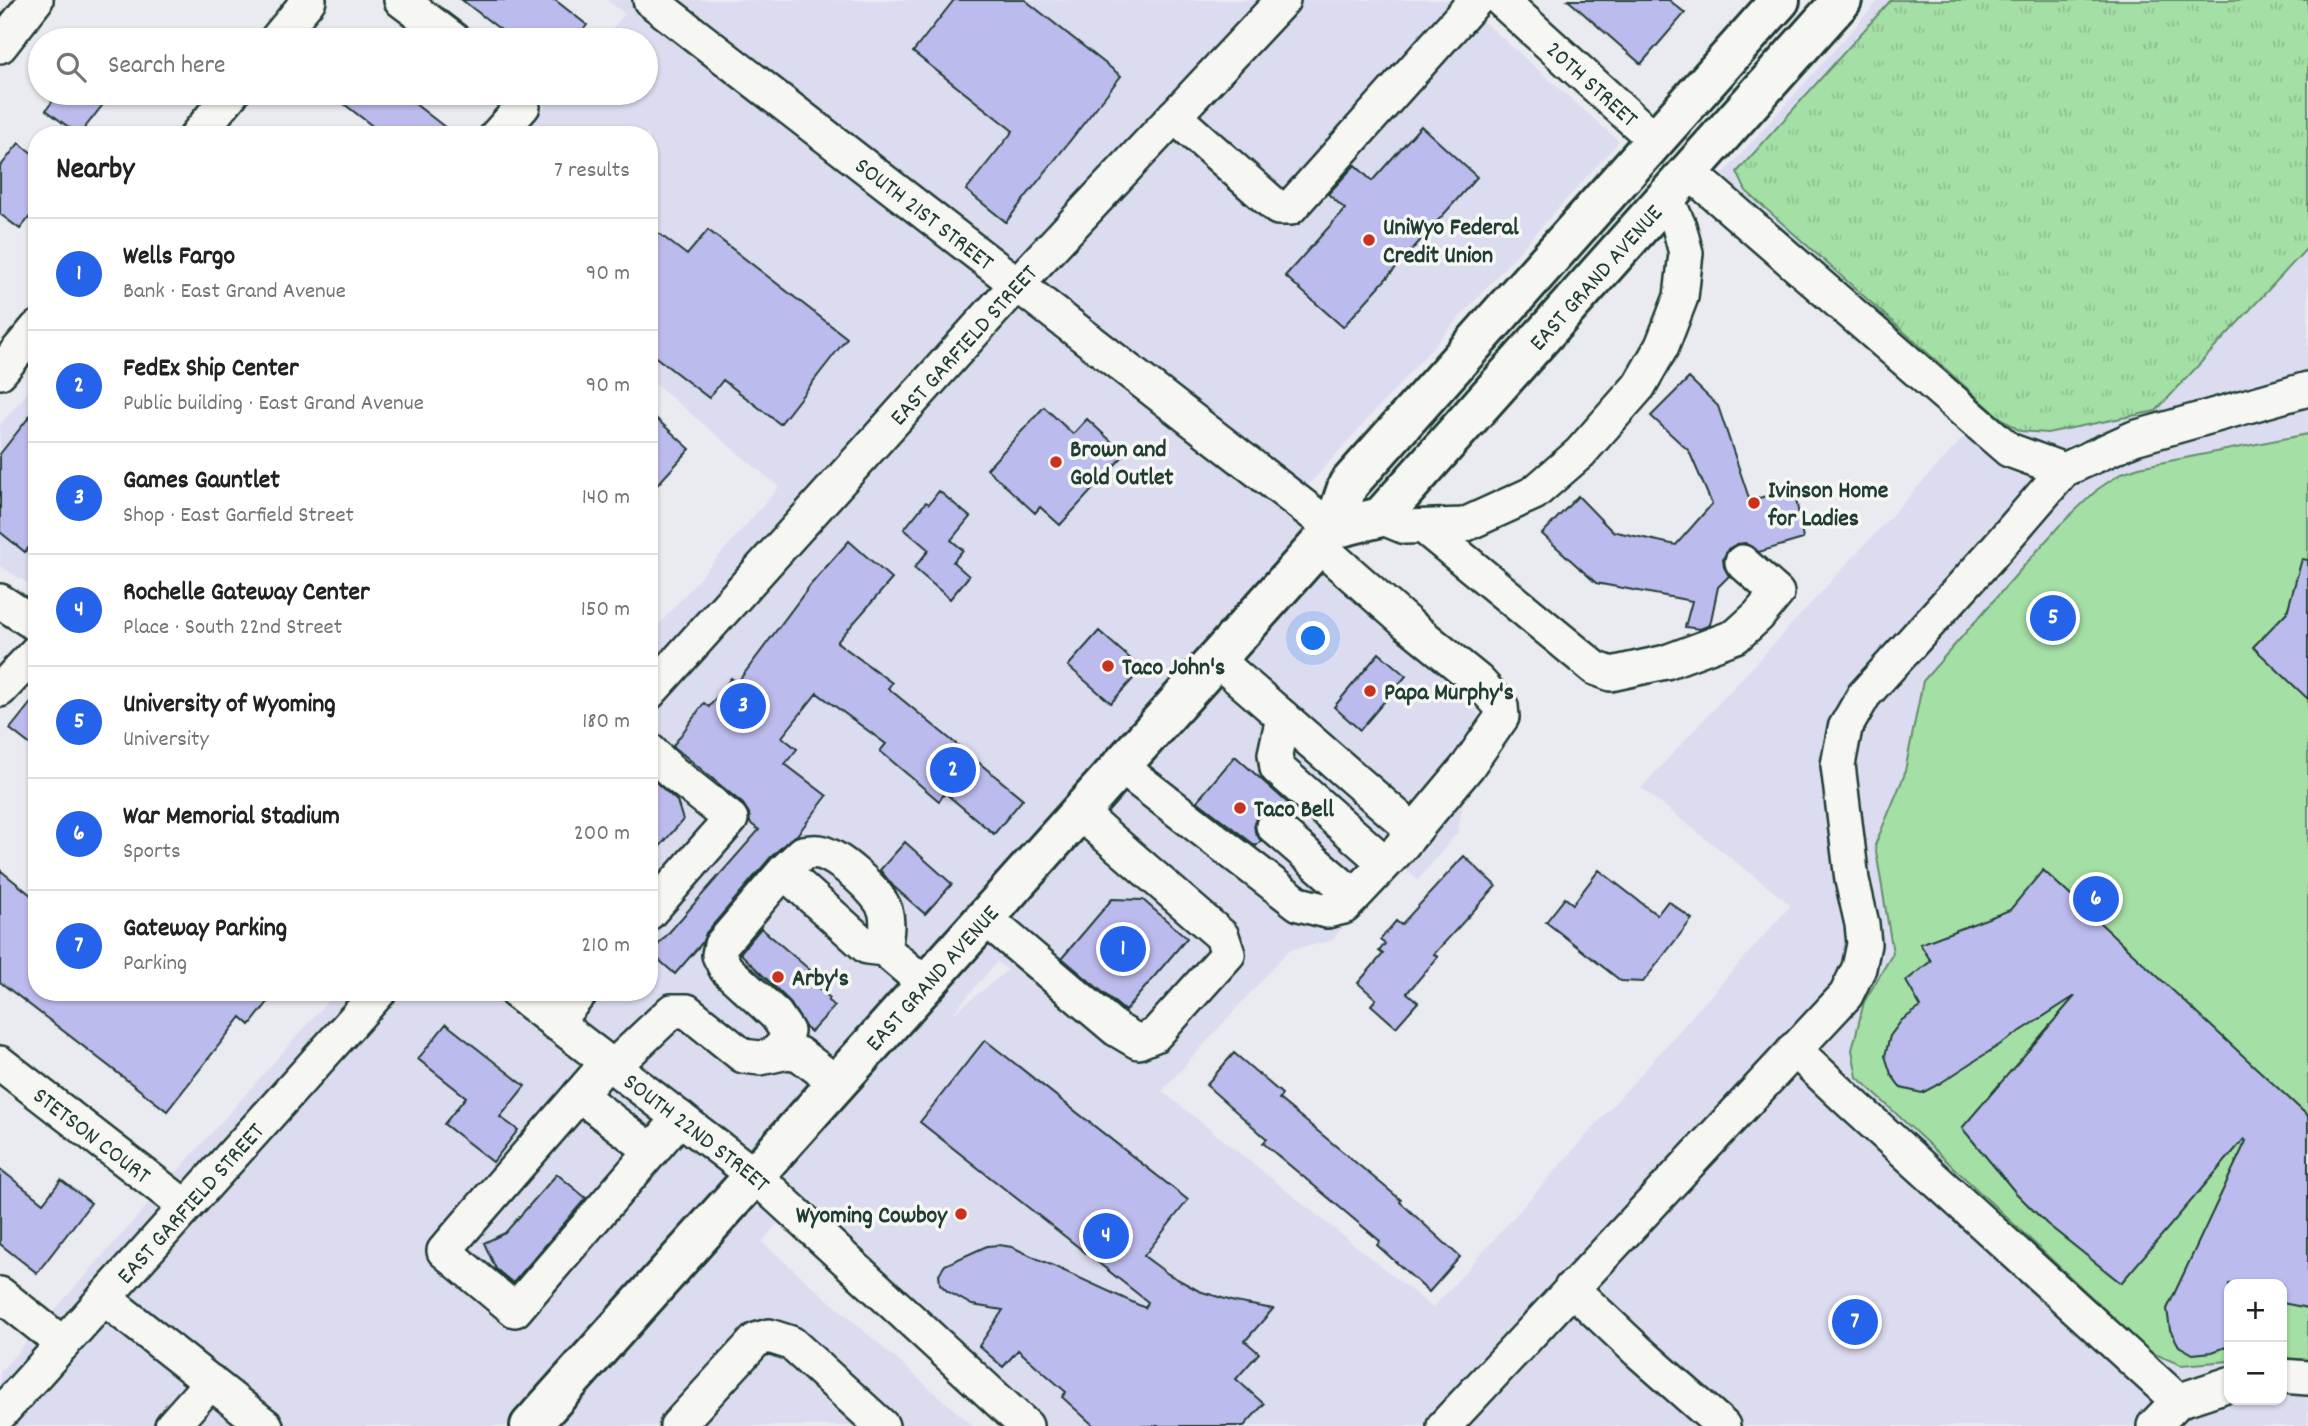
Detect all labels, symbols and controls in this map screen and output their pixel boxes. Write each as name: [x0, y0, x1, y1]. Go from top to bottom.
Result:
search box: [28, 28, 658, 105]
street label: 20TH STREET: [1537, 35, 1645, 137]
icon: search: [52, 48, 90, 86]
text: Search here: [108, 48, 226, 85]
text: Nearby: [56, 150, 134, 193]
street label: SOUTH 21ST STREET: [846, 151, 1000, 281]
text: 7 results: [554, 155, 630, 188]
street label: EAST GRAND AVENUE: [1523, 198, 1672, 360]
place label: UniWyo Federal Credit Union: [1383, 212, 1519, 274]
marker: UniWyo Federal Credit Union: [1361, 232, 1377, 248]
text: Wells Fargo: [123, 239, 235, 276]
text: 1: [76, 258, 82, 291]
text: 90 m: [586, 258, 630, 291]
street label: EAST GARFIELD STREET: [883, 258, 1047, 435]
text: Bank · East Grand Avenue: [123, 276, 346, 309]
text: FedEx Ship Center: [123, 351, 299, 388]
text: 2: [74, 370, 84, 403]
text: 90 m: [586, 370, 630, 403]
text: Public building · East Grand Avenue: [123, 388, 424, 421]
place label: Brown and Gold Outlet: [1070, 434, 1174, 496]
marker: Brown and Gold Outlet: [1048, 454, 1064, 470]
text: Games Gauntlet: [123, 463, 280, 500]
place label: Ivinson Home for Ladies: [1767, 475, 1889, 537]
text: 3: [74, 482, 84, 515]
text: 140 m: [582, 482, 630, 515]
marker: Ivinson Home for Ladies: [1746, 495, 1762, 511]
text: Shop · East Garfield Street: [123, 500, 354, 533]
text: Rochelle Gateway Center: [123, 575, 370, 612]
pin: 5: [2030, 592, 2076, 644]
text: 4: [74, 594, 84, 627]
text: 150 m: [581, 594, 630, 627]
text: Place · South 22nd Street: [123, 612, 342, 645]
your location: [1296, 621, 1330, 655]
place label: Taco John's: [1122, 652, 1225, 686]
marker: Taco John's: [1100, 658, 1116, 674]
place label: Papa Murphy's: [1384, 677, 1514, 711]
pin: 3: [720, 680, 766, 732]
marker: Papa Murphy's: [1362, 683, 1378, 699]
text: University of Wyoming: [123, 687, 336, 724]
text: 5: [74, 706, 84, 739]
text: 180 m: [582, 706, 630, 739]
text: University: [123, 724, 209, 757]
pin: 2: [930, 744, 976, 796]
place label: Taco Bell: [1254, 794, 1334, 828]
text: War Memorial Stadium: [123, 799, 340, 836]
marker: Taco Bell: [1232, 800, 1248, 816]
text: 6: [73, 818, 85, 851]
text: 200 m: [574, 818, 630, 851]
text: Sports: [123, 836, 181, 869]
pin: 6: [2073, 873, 2119, 925]
street label: EAST GRAND AVENUE: [859, 899, 1009, 1060]
text: Gateway Parking: [123, 911, 287, 948]
pin: 1: [1100, 923, 1146, 975]
text: 7: [75, 930, 83, 963]
text: 210 m: [581, 930, 630, 963]
text: Parking: [123, 948, 187, 981]
place label: Arby's: [792, 963, 849, 997]
marker: Arby's: [770, 969, 786, 985]
street label: SOUTH 22ND STREET: [615, 1066, 777, 1202]
street label: STETSON COURT: [25, 1080, 157, 1194]
street label: EAST GARFIELD STREET: [110, 1116, 274, 1293]
place label: Wyoming Cowboy: [796, 1200, 948, 1234]
marker: Wyoming Cowboy: [953, 1206, 969, 1222]
pin: 4: [1083, 1210, 1129, 1262]
map controls: [2224, 1279, 2287, 1405]
button: +: [2224, 1279, 2287, 1342]
pin: 7: [1832, 1296, 1878, 1348]
button: −: [2224, 1342, 2287, 1405]

